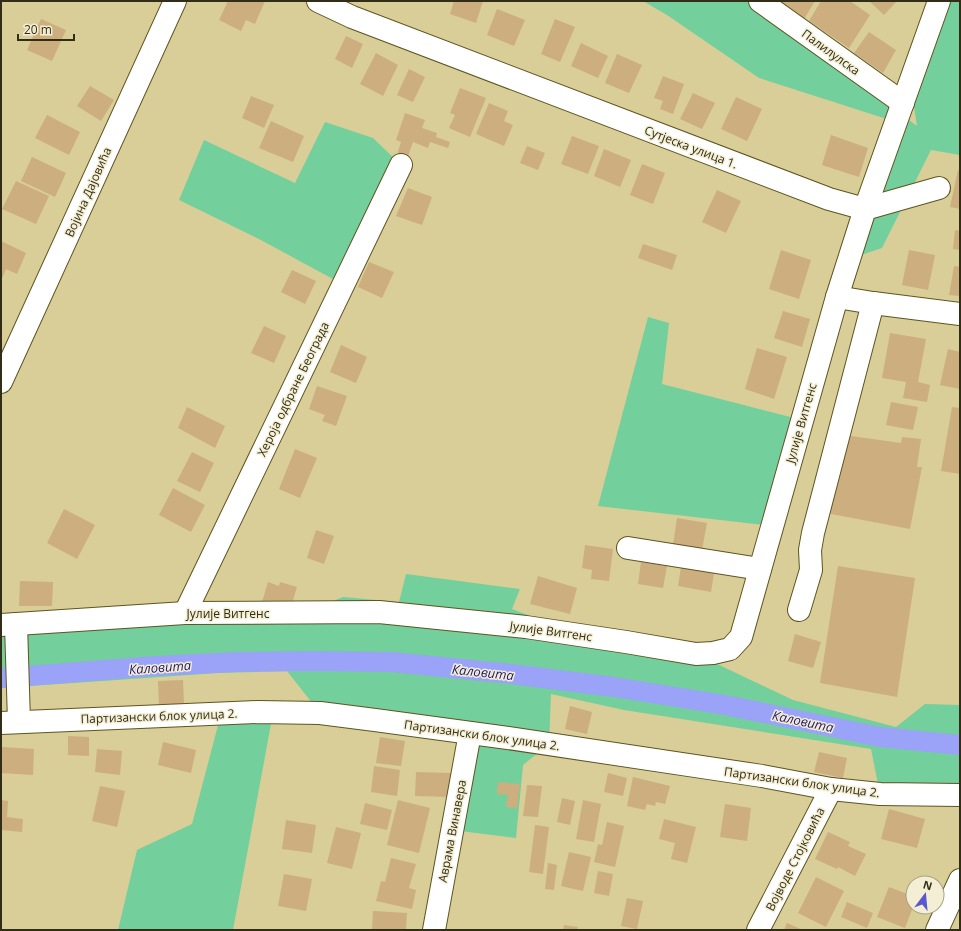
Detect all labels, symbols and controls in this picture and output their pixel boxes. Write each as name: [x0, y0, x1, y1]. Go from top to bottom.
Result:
scale bar: [18, 16, 74, 42]
text: 20 m: [24, 21, 52, 38]
street label: Палилулска: [798, 25, 864, 79]
street label: Сутјеска улица 1.: [642, 121, 740, 173]
street label: Војина Дајовића: [61, 144, 115, 240]
street label: Хероја одбране Београда: [253, 319, 333, 459]
street label: Јулије Витгенс: [781, 381, 821, 466]
street label: Јулије Витгенс: [186, 605, 270, 622]
street label: Јулије Витгенс: [508, 617, 593, 645]
water label: Каловита: [128, 656, 192, 678]
water label: Каловита: [451, 660, 515, 684]
street label: Партизански блок улица 2.: [80, 705, 238, 727]
water label: Каловита: [771, 706, 836, 736]
street label: Партизански блок улица 2.: [403, 716, 561, 754]
street label: Партизански блок улица 2.: [723, 763, 881, 801]
street label: Аврама Винавера: [434, 778, 470, 884]
street label: Војводе Стојковића: [761, 804, 829, 914]
north arrow: [905, 875, 945, 915]
text: N: [922, 876, 934, 893]

